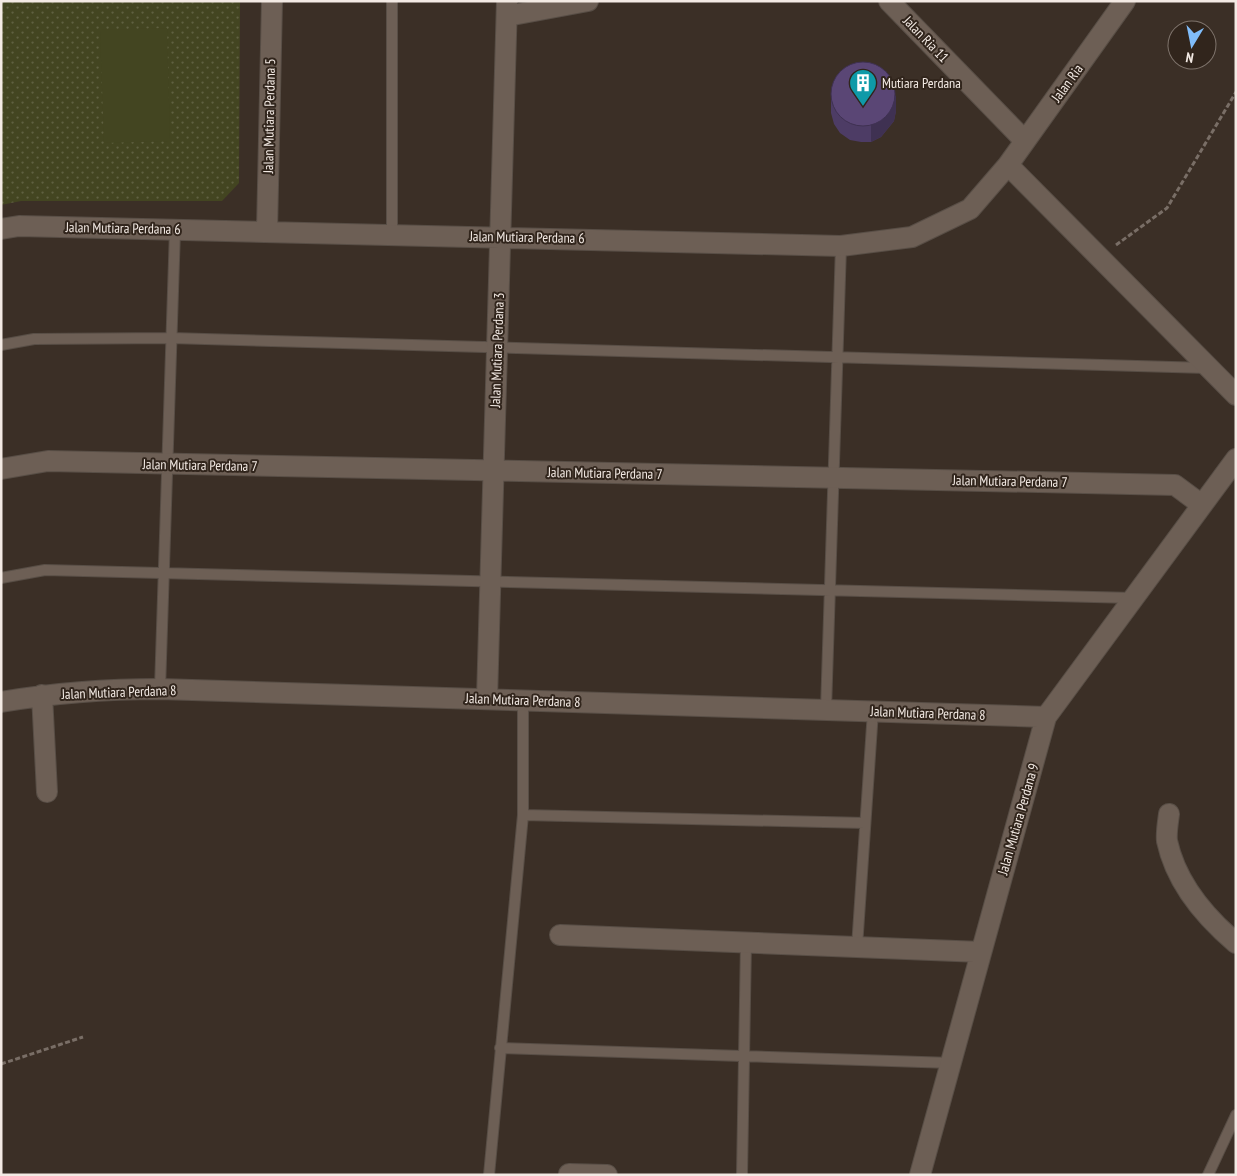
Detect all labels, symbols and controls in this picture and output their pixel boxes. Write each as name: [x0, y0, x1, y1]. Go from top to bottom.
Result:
street label: Jalan Ria 11: [899, 11, 953, 66]
north arrow: [1167, 20, 1217, 70]
text: N: [1184, 48, 1195, 67]
street label: Jalan Mutiara Perdana 5: [259, 58, 279, 175]
street label: Jalan Ria: [1047, 61, 1087, 106]
building icon: Mutiara Perdana: [848, 68, 878, 107]
place label: Mutiara Perdana: [882, 74, 961, 92]
street label: Jalan Mutiara Perdana 6: [64, 218, 181, 238]
street label: Jalan Mutiara Perdana 6: [468, 227, 585, 247]
street label: Jalan Mutiara Perdana 3: [486, 292, 508, 409]
street label: Jalan Mutiara Perdana 7: [141, 455, 258, 475]
street label: Jalan Mutiara Perdana 7: [546, 463, 663, 483]
street label: Jalan Mutiara Perdana 7: [951, 471, 1068, 491]
street label: Jalan Mutiara Perdana 8: [60, 681, 177, 703]
street label: Jalan Mutiara Perdana 8: [464, 689, 581, 711]
street label: Jalan Mutiara Perdana 8: [869, 702, 986, 724]
street label: Jalan Mutiara Perdana 9: [993, 761, 1043, 878]

